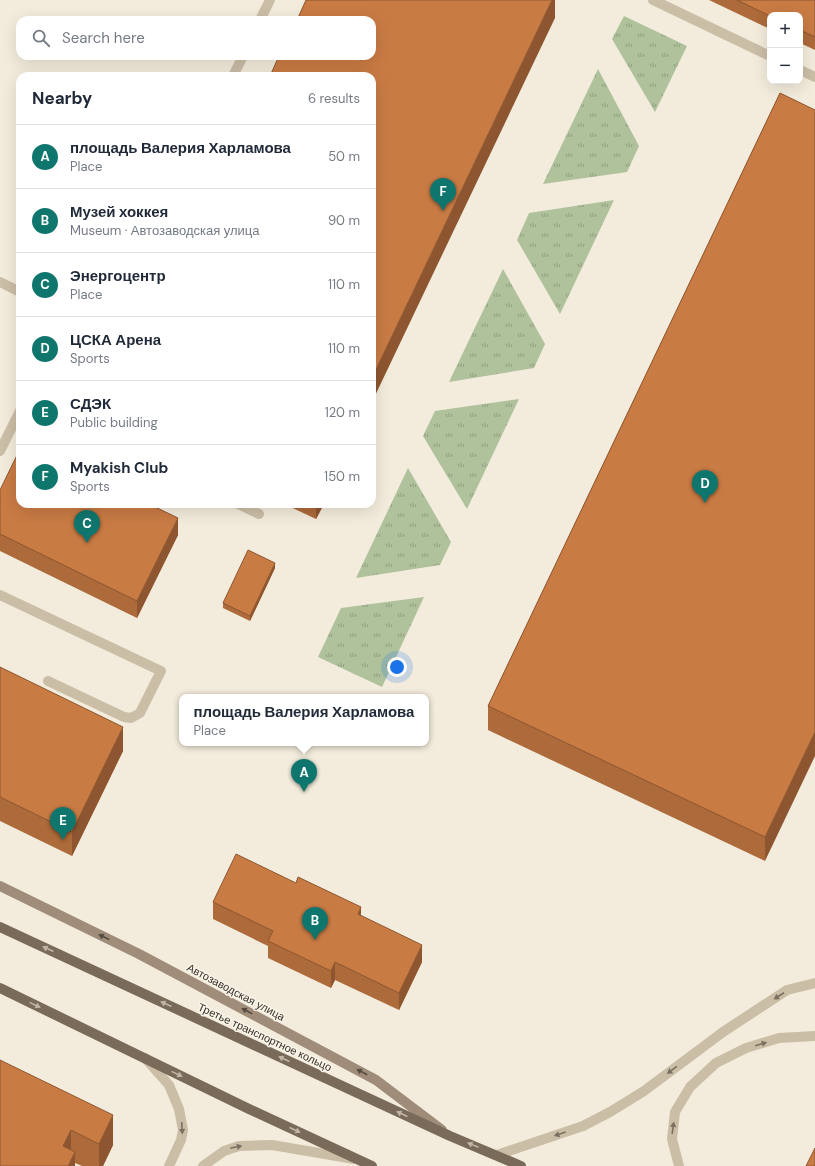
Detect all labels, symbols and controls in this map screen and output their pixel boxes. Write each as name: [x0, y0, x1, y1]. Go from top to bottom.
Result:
map controls: [767, 12, 803, 84]
button: +: [767, 12, 803, 48]
search box: [16, 16, 376, 60]
icon: search: [30, 27, 52, 49]
text: Search here: [62, 28, 145, 48]
button: −: [767, 48, 803, 84]
text: Nearby: [32, 87, 92, 109]
text: 6 results: [308, 90, 360, 107]
text: площадь Валерия Харламова: [70, 138, 291, 158]
text: A: [40, 148, 50, 165]
text: 50 m: [328, 148, 360, 165]
text: Place: [70, 158, 102, 175]
pin: F: [430, 178, 456, 211]
text: Музей хоккея: [70, 202, 168, 222]
text: B: [41, 212, 49, 229]
text: 90 m: [328, 212, 360, 229]
text: Museum · Автозаводская улица: [70, 222, 259, 239]
text: Энергоцентр: [70, 266, 166, 286]
text: C: [40, 276, 50, 293]
text: 110 m: [328, 276, 360, 293]
text: Place: [70, 286, 102, 303]
text: ЦСКА Арена: [70, 330, 161, 350]
text: D: [40, 340, 50, 357]
text: 110 m: [328, 340, 360, 357]
text: Sports: [70, 350, 110, 367]
text: СДЭК: [70, 394, 111, 414]
text: E: [41, 404, 49, 421]
text: 120 m: [325, 404, 360, 421]
text: Public building: [70, 414, 158, 431]
text: Myakish Club: [70, 458, 168, 478]
text: F: [41, 468, 49, 485]
text: 150 m: [324, 468, 360, 485]
pin: D: [692, 470, 718, 503]
text: Sports: [70, 478, 110, 495]
pin: C: [74, 510, 100, 543]
your location: [387, 657, 407, 677]
popup: [179, 694, 429, 746]
text: площадь Валерия Харламова: [194, 702, 414, 722]
text: Place: [194, 722, 226, 739]
pin: A: [291, 759, 317, 792]
pin: E: [50, 807, 76, 840]
pin: B: [302, 907, 328, 940]
one-way arrow: [98, 934, 110, 940]
one-way arrow: [43, 946, 54, 952]
street label: Автозаводская улица: [185, 960, 288, 1024]
one-way arrow: [773, 992, 784, 1000]
street label: Третье транспортное кольцо: [196, 1000, 334, 1074]
one-way arrow: [161, 1001, 172, 1007]
one-way arrow: [29, 1002, 41, 1008]
one-way arrow: [241, 1008, 253, 1015]
one-way arrow: [756, 1041, 768, 1047]
one-way arrow: [278, 1056, 290, 1062]
one-way arrow: [667, 1066, 677, 1074]
one-way arrow: [356, 1069, 368, 1075]
one-way arrow: [172, 1071, 183, 1077]
one-way arrow: [396, 1111, 408, 1117]
one-way arrow: [178, 1122, 185, 1134]
one-way arrow: [670, 1122, 676, 1134]
one-way arrow: [289, 1127, 300, 1133]
one-way arrow: [553, 1131, 565, 1137]
one-way arrow: [466, 1142, 478, 1148]
one-way arrow: [230, 1144, 243, 1150]

